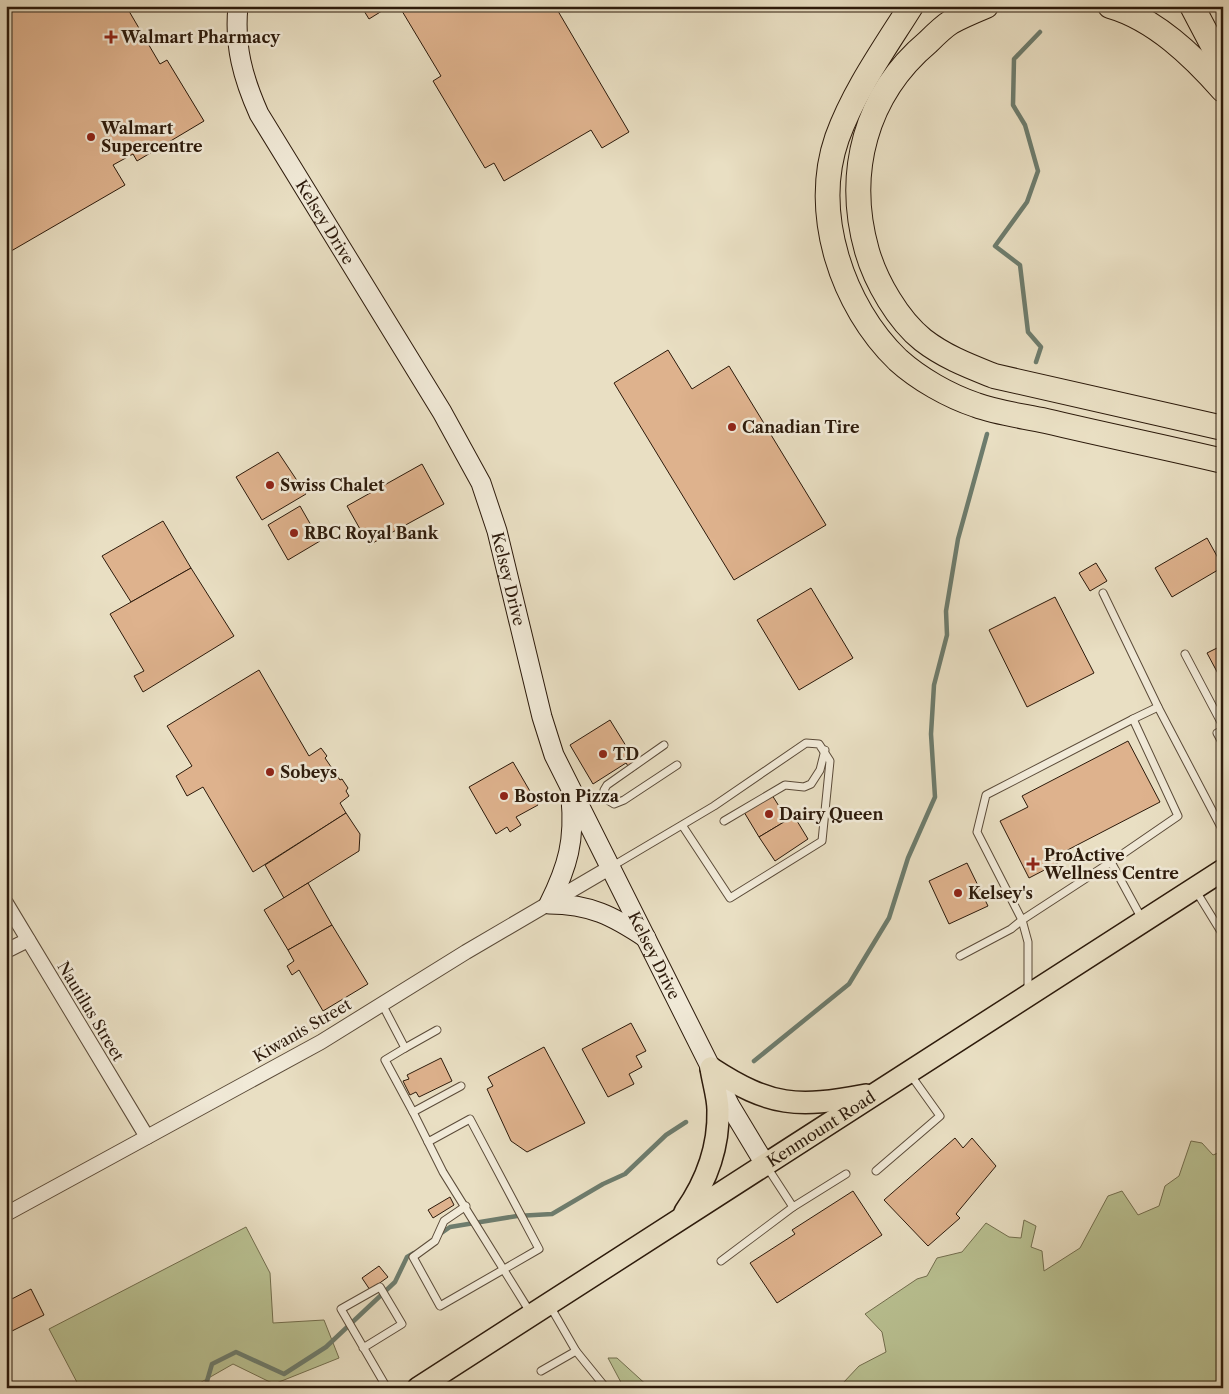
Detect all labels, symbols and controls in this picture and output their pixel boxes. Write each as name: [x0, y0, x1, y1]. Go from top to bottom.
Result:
place label: Walmart Pharmacy: [120, 27, 281, 47]
marker: Walmart Pharmacy: [105, 31, 117, 43]
place label: Walmart Supercentre: [100, 118, 203, 156]
marker: Walmart Supercentre: [85, 131, 97, 143]
street label: Kelsey Drive: [292, 176, 359, 268]
place label: Canadian Tire: [742, 417, 860, 437]
marker: Canadian Tire: [726, 421, 738, 433]
place label: Swiss Chalet: [280, 475, 385, 495]
marker: Swiss Chalet: [264, 479, 276, 491]
place label: RBC Royal Bank: [304, 523, 439, 543]
marker: RBC Royal Bank: [288, 527, 300, 539]
street label: Kelsey Drive: [488, 530, 530, 628]
place label: TD: [613, 744, 639, 764]
marker: TD: [597, 748, 609, 760]
place label: Sobeys: [280, 762, 337, 782]
marker: Sobeys: [264, 766, 276, 778]
place label: Boston Pizza: [514, 786, 620, 806]
marker: Boston Pizza: [498, 790, 510, 802]
place label: Dairy Queen: [779, 804, 883, 824]
marker: Dairy Queen: [763, 808, 775, 820]
place label: ProActive Wellness Centre: [1043, 845, 1179, 883]
marker: ProActive Wellness Centre: [1026, 857, 1040, 871]
place label: Kelsey's: [968, 883, 1033, 903]
marker: Kelsey's: [952, 887, 964, 899]
street label: Kelsey Drive: [624, 908, 685, 1003]
street label: Nautilus Street: [53, 957, 129, 1065]
street label: Kiwanis Street: [249, 994, 355, 1066]
street label: Kenmount Road: [763, 1086, 879, 1171]

